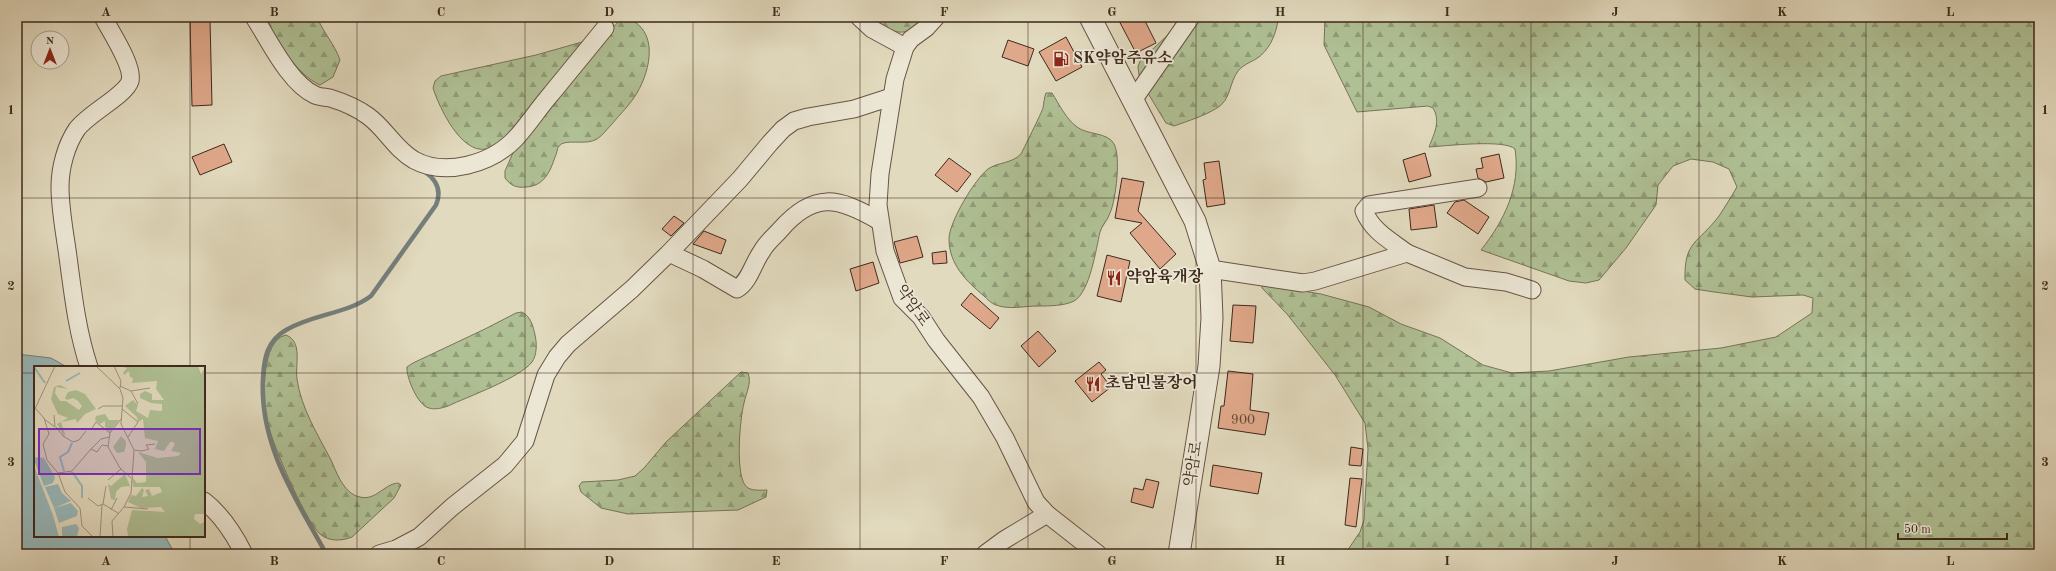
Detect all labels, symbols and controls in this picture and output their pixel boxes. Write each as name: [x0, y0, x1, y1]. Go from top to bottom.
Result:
text: A: [101, 6, 111, 19]
text: B: [269, 6, 279, 19]
text: C: [437, 6, 445, 19]
text: D: [604, 6, 614, 19]
text: E: [772, 6, 781, 19]
text: F: [940, 6, 949, 19]
text: G: [1107, 6, 1117, 19]
text: H: [1275, 6, 1286, 19]
text: I: [1444, 6, 1450, 19]
text: J: [1611, 6, 1619, 19]
text: K: [1777, 6, 1787, 19]
text: L: [1946, 6, 1955, 19]
north arrow: [30, 30, 70, 70]
text: N: [46, 36, 55, 47]
place label: SK약암주유소: [1073, 48, 1173, 67]
fuel station icon: SK약암주유소: [1052, 50, 1070, 68]
text: 1: [7, 104, 15, 117]
text: 1: [2041, 104, 2049, 117]
place label: 약암육개장: [1126, 267, 1204, 286]
restaurant icon: 약암육개장: [1105, 269, 1123, 287]
text: 2: [7, 280, 15, 293]
text: 2: [2041, 280, 2049, 293]
street label: 약암로: [892, 282, 933, 330]
inset map: [34, 366, 205, 537]
place label: 초담민물장어: [1105, 373, 1198, 392]
restaurant icon: 초담민물장어: [1084, 375, 1102, 393]
house number: 900: [1231, 413, 1255, 427]
street label: 약암로: [1181, 439, 1206, 488]
text: 3: [7, 456, 15, 469]
text: 3: [2041, 456, 2049, 469]
scale bar: [1898, 515, 2007, 541]
text: 50 m: [1904, 523, 1931, 536]
text: A: [101, 555, 111, 568]
text: B: [269, 555, 279, 568]
text: C: [437, 555, 445, 568]
text: D: [604, 555, 614, 568]
text: E: [772, 555, 781, 568]
text: F: [940, 555, 949, 568]
text: G: [1107, 555, 1117, 568]
text: H: [1275, 555, 1286, 568]
text: I: [1444, 555, 1450, 568]
text: J: [1611, 555, 1619, 568]
text: K: [1777, 555, 1787, 568]
text: L: [1946, 555, 1955, 568]

